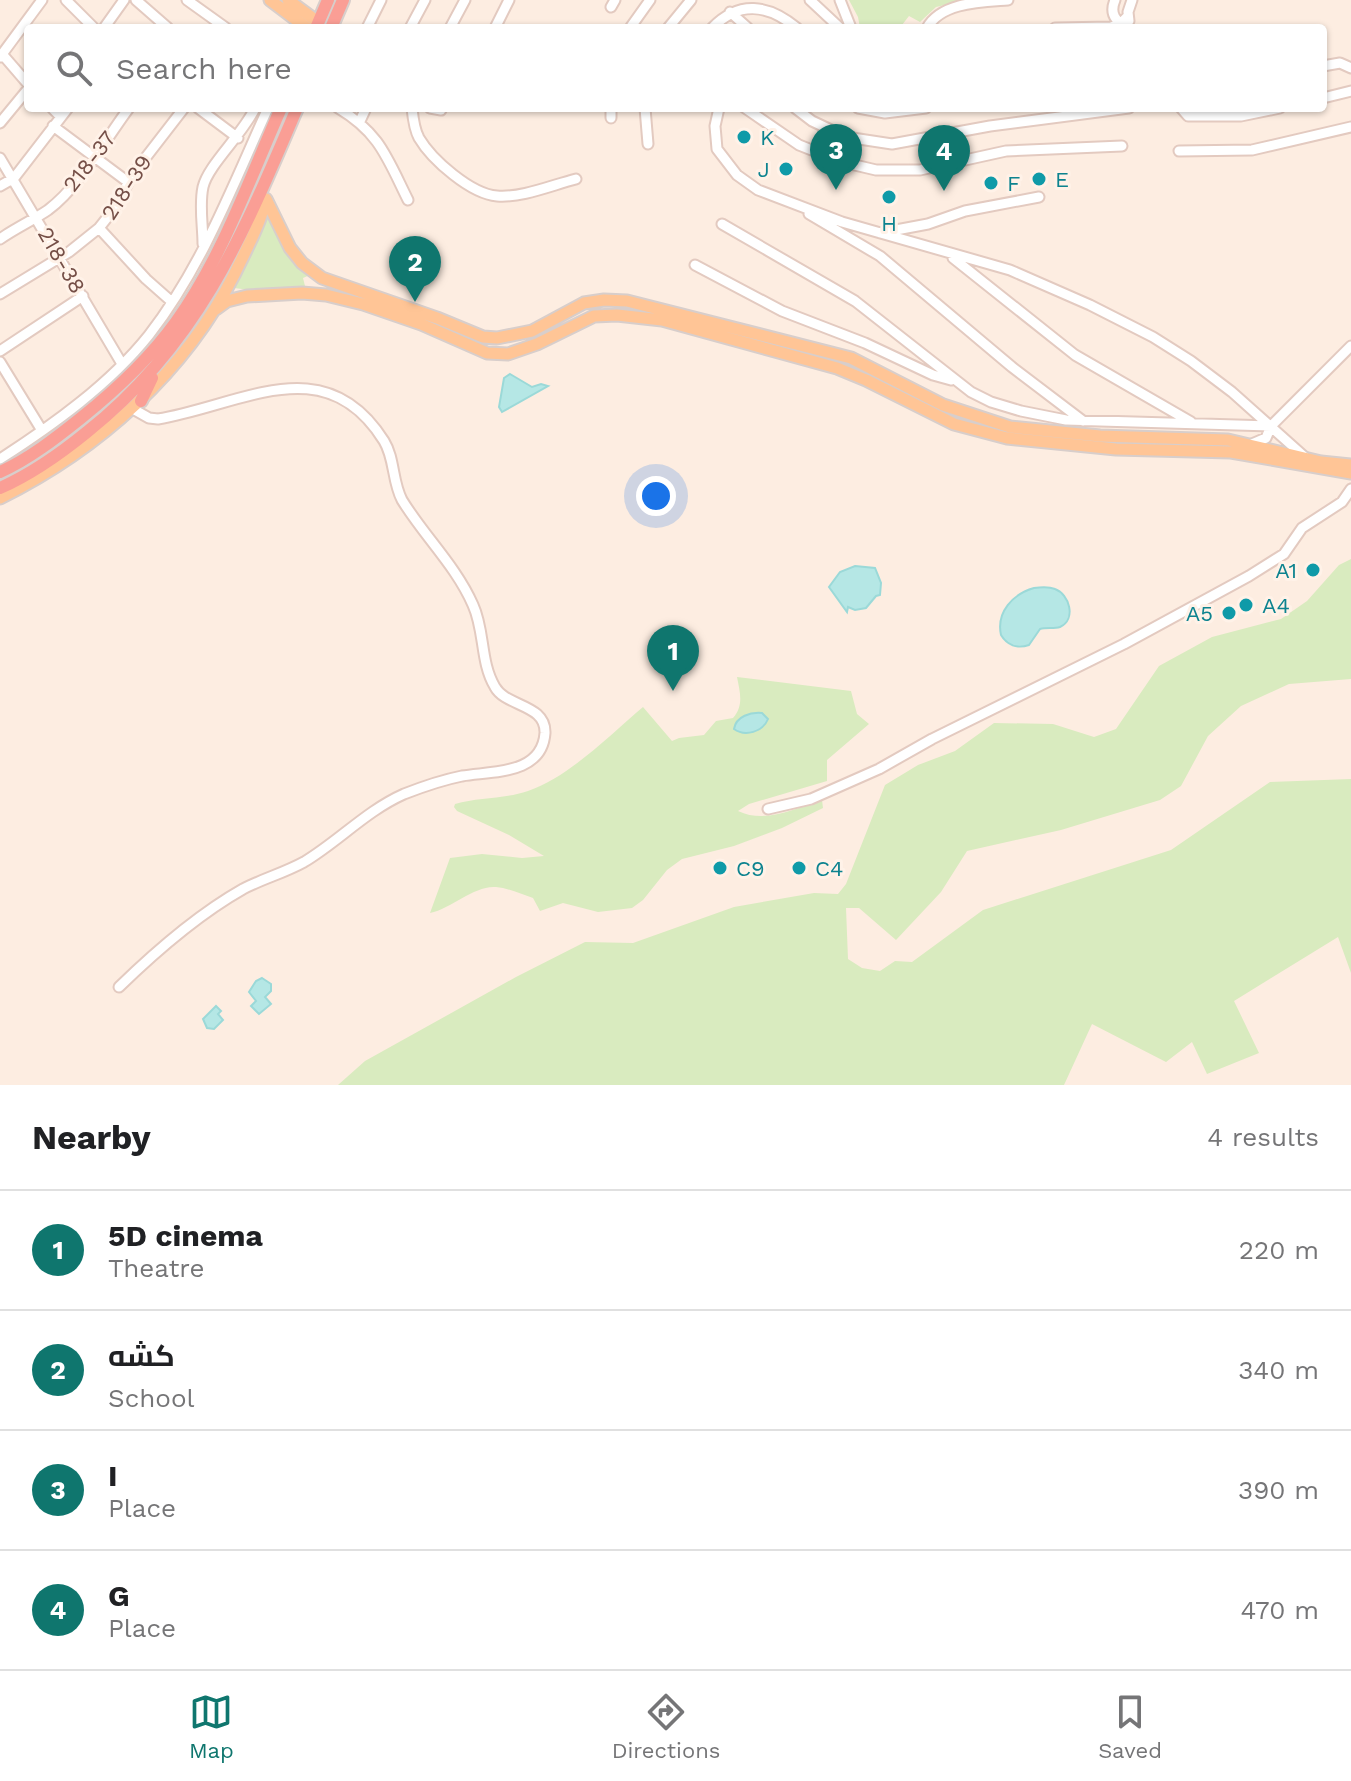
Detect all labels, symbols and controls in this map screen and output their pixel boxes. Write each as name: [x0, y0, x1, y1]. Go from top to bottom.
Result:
search box: [24, 24, 1327, 112]
icon: search: [52, 46, 96, 90]
text: Search here: [116, 51, 292, 86]
pin: 3: [810, 124, 862, 190]
place label: K: [760, 125, 774, 150]
pin: 4: [918, 125, 970, 191]
street label: 218-37: [58, 126, 121, 197]
marker: K: [735, 128, 753, 146]
street label: 218-39: [96, 150, 157, 224]
place label: J: [758, 157, 770, 182]
marker: J: [777, 160, 795, 178]
place label: E: [1055, 167, 1069, 192]
marker: E: [1030, 170, 1048, 188]
place label: F: [1007, 171, 1020, 196]
marker: F: [982, 174, 1000, 192]
marker: H: [880, 188, 898, 206]
place label: H: [881, 211, 897, 236]
street label: 218-38: [33, 223, 90, 298]
pin: 2: [389, 236, 441, 302]
your location: [636, 476, 676, 516]
place label: A1: [1275, 558, 1297, 583]
marker: A1: [1304, 561, 1322, 579]
place label: A4: [1262, 593, 1290, 618]
marker: A4: [1237, 596, 1255, 614]
place label: A5: [1186, 601, 1213, 626]
marker: A5: [1220, 604, 1238, 622]
pin: 1: [647, 625, 699, 691]
place label: C9: [736, 856, 765, 881]
place label: C4: [815, 856, 844, 881]
marker: C9: [711, 859, 729, 877]
marker: C4: [790, 859, 808, 877]
text: Nearby: [32, 1117, 151, 1157]
text: 4 results: [1207, 1122, 1319, 1152]
text: 5D cinema: [108, 1218, 263, 1253]
text: 1: [52, 1235, 64, 1265]
text: 220 m: [1239, 1235, 1319, 1265]
text: Theatre: [108, 1253, 205, 1283]
text: كشه: [108, 1338, 175, 1373]
text: 2: [50, 1355, 66, 1385]
text: 340 m: [1238, 1355, 1319, 1385]
text: School: [108, 1383, 194, 1413]
text: I: [108, 1458, 118, 1493]
text: 3: [50, 1475, 66, 1505]
text: 390 m: [1238, 1475, 1319, 1505]
text: Place: [108, 1493, 176, 1523]
text: G: [108, 1578, 130, 1613]
text: 4: [50, 1595, 66, 1625]
text: 470 m: [1241, 1595, 1319, 1625]
text: Place: [108, 1613, 176, 1643]
tab: Map: [189, 1690, 234, 1763]
tab: Directions: [612, 1690, 720, 1763]
tab: Saved: [1098, 1690, 1162, 1763]

